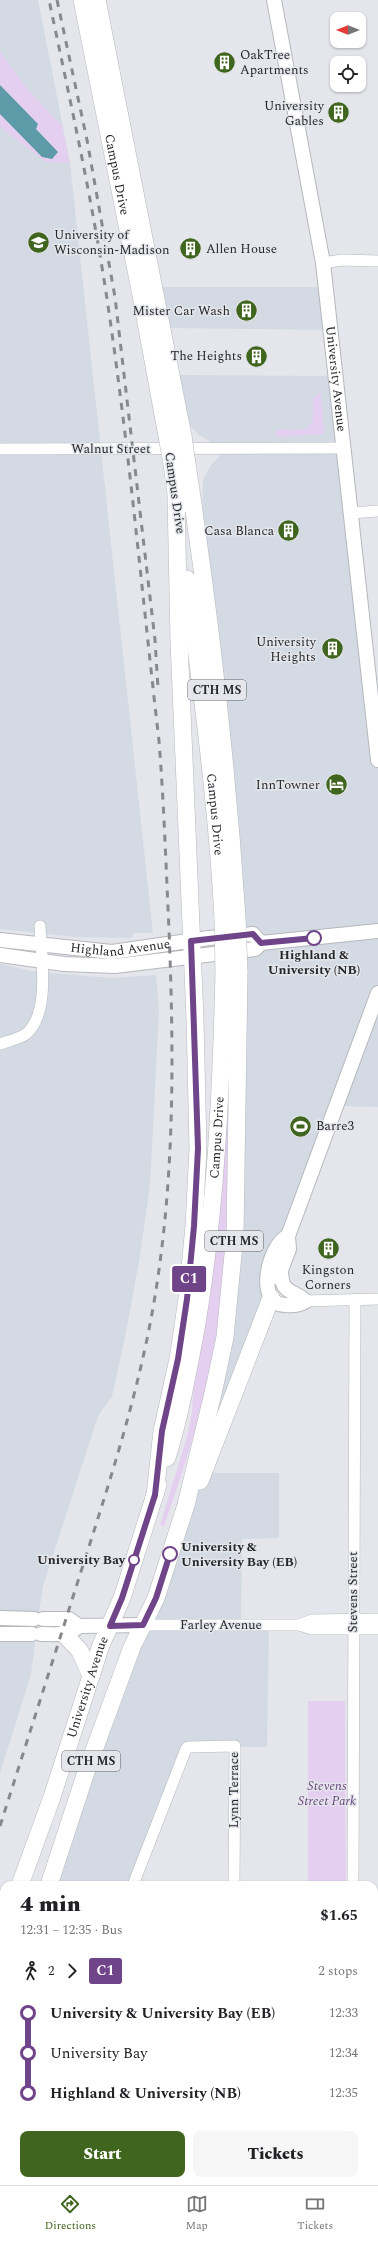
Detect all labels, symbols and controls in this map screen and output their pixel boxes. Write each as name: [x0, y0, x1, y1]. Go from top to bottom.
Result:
north arrow: [330, 12, 366, 48]
map controls: [330, 12, 366, 92]
place label: OakTree Apartments: [240, 45, 309, 80]
building icon: OakTree Apartments: [211, 49, 237, 75]
button: locate: [330, 56, 366, 92]
place label: University Gables: [264, 96, 325, 131]
building icon: University Gables: [326, 100, 352, 126]
street label: Campus Drive: [99, 132, 135, 217]
place label: University of Wisconsin-Madison: [54, 225, 170, 260]
school or university icon: University of Wisconsin-Madison: [26, 229, 52, 255]
building icon: Allen House: [178, 236, 204, 262]
place label: Allen House: [206, 239, 277, 259]
building icon: Mister Car Wash: [233, 298, 259, 324]
place label: Mister Car Wash: [132, 301, 230, 321]
street label: University Avenue: [320, 325, 352, 433]
building icon: The Heights: [244, 343, 270, 369]
place label: The Heights: [170, 346, 242, 366]
street label: Walnut Street: [71, 439, 151, 459]
street label: Campus Drive: [159, 451, 191, 535]
building icon: Casa Blanca: [276, 518, 302, 544]
place label: Casa Blanca: [204, 521, 275, 541]
place label: University Heights: [256, 632, 317, 667]
building icon: University Heights: [319, 636, 345, 662]
road number: CTH MS: [188, 680, 246, 700]
street label: Campus Drive: [201, 772, 229, 856]
hotel icon: InnTowner: [323, 772, 349, 798]
place label: InnTowner: [256, 775, 320, 795]
marker: Highland & University (NB): [306, 930, 322, 946]
street label: Highland Avenue: [69, 934, 171, 962]
place label: Highland & University (NB): [268, 945, 360, 980]
street label: Campus Drive: [204, 1096, 230, 1179]
sports icon: Barre3: [288, 1113, 314, 1139]
place label: Barre3: [316, 1116, 355, 1136]
road number: CTH MS: [205, 1231, 263, 1251]
building icon: Kingston Corners: [315, 1235, 341, 1261]
place label: Kingston Corners: [302, 1260, 355, 1295]
line badge: C1: [171, 1266, 207, 1292]
text: C1: [180, 1268, 198, 1289]
place label: University & University Bay (EB): [181, 1537, 297, 1572]
marker: University & University Bay (EB): [162, 1546, 178, 1562]
place label: University Bay: [37, 1550, 126, 1570]
street label: Stevens Street: [343, 1551, 363, 1633]
marker: University Bay: [128, 1554, 140, 1566]
street label: Farley Avenue: [180, 1615, 262, 1635]
street label: University Avenue: [62, 1633, 114, 1741]
road number: CTH MS: [62, 1751, 120, 1771]
street label: Lynn Terrace: [224, 1752, 244, 1828]
park label: Stevens Street Park: [298, 1776, 356, 1811]
text: 4 min: [20, 1888, 81, 1921]
text: $1.65: [320, 1904, 358, 1927]
text: 12:31 – 12:35 · Bus: [20, 1920, 123, 1940]
icon: walk: [20, 1960, 42, 1982]
icon: forward: [61, 1960, 83, 1982]
text: C1: [97, 1960, 114, 1981]
text: 2: [48, 1961, 55, 1981]
text: 2 stops: [318, 1961, 358, 1981]
text: University & University Bay (EB): [50, 2002, 275, 2025]
text: 12:33: [329, 2003, 358, 2023]
text: University Bay: [50, 2042, 147, 2065]
text: 12:34: [329, 2043, 358, 2063]
text: Highland & University (NB): [50, 2082, 241, 2105]
text: 12:35: [329, 2083, 358, 2103]
button: Start: [20, 2131, 185, 2177]
button: Tickets: [193, 2131, 358, 2177]
tab: Directions: [45, 2193, 96, 2234]
tab: Map: [186, 2193, 208, 2234]
tab: Tickets: [297, 2193, 333, 2234]

